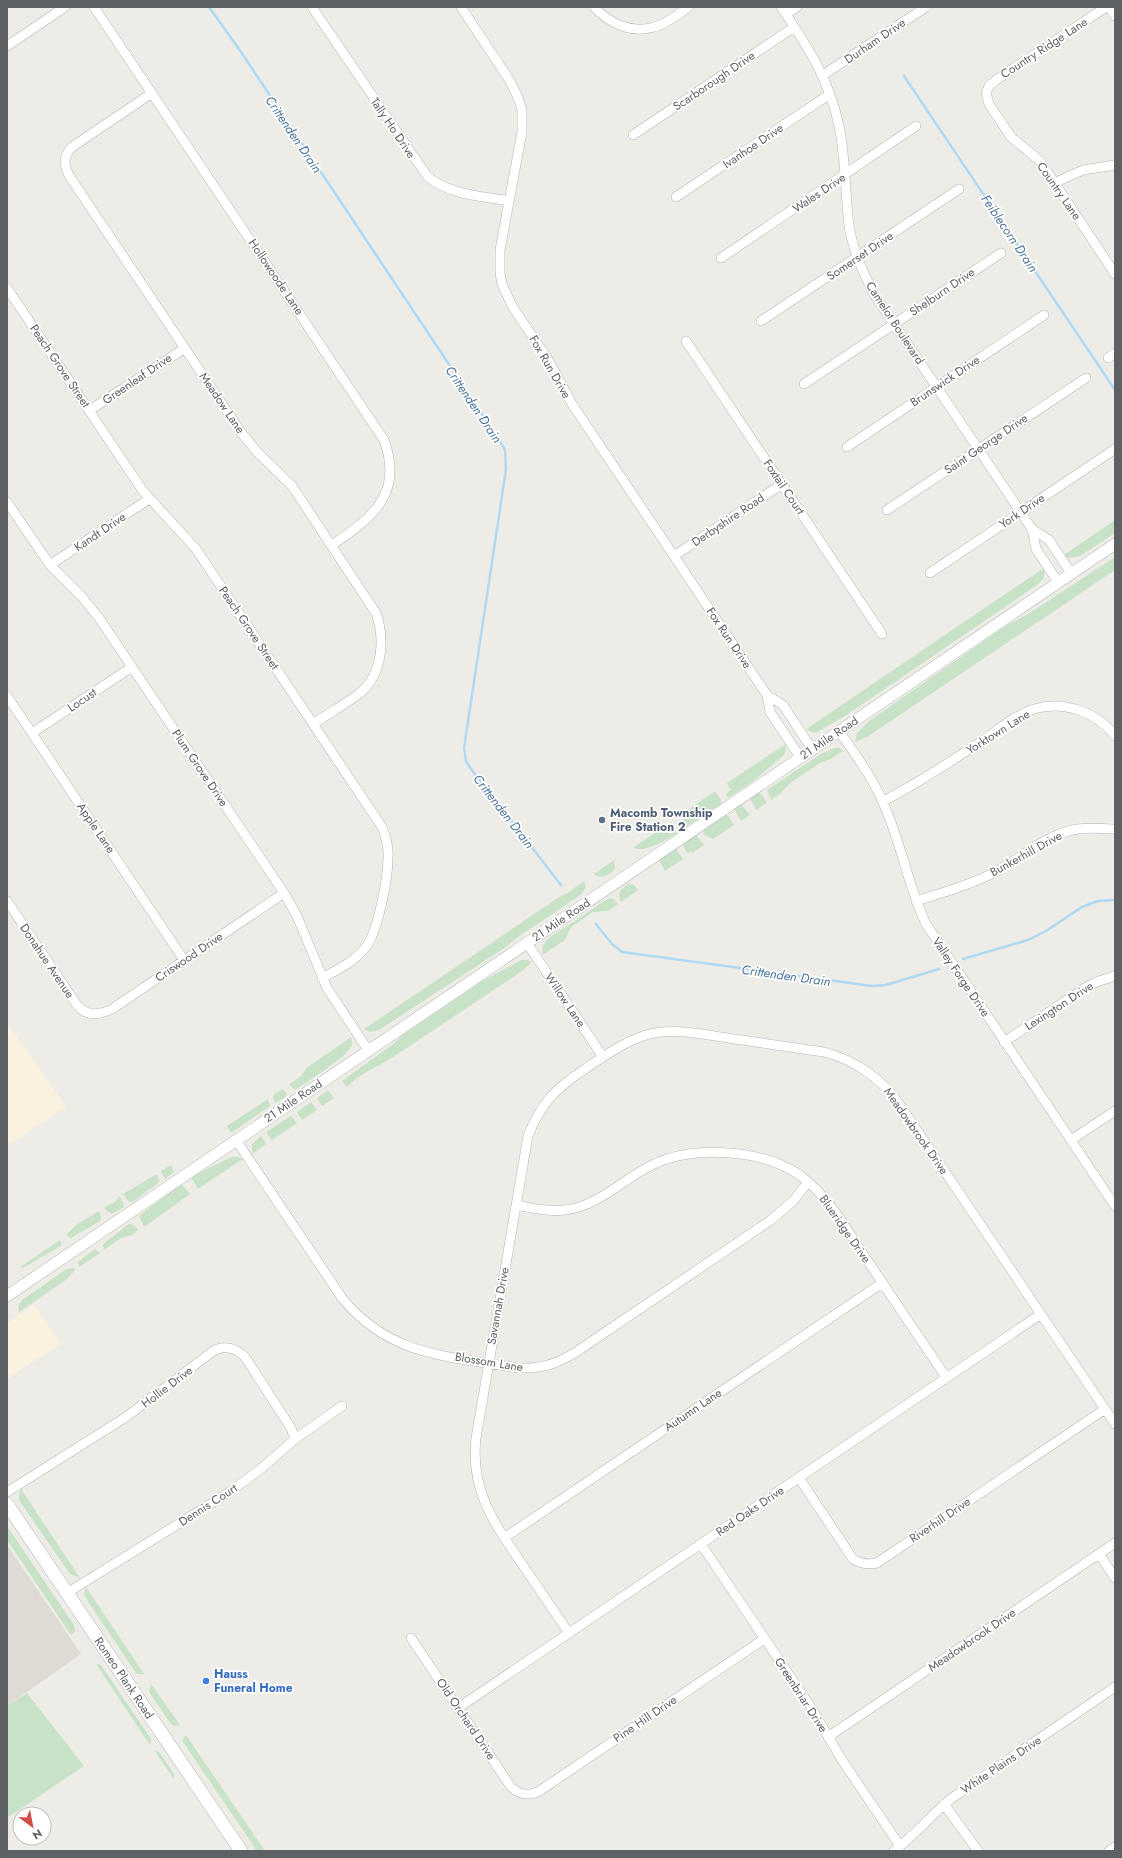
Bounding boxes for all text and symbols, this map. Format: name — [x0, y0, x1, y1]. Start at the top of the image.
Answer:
street label: Country Ridge Lane — [997, 13, 1091, 83]
street label: Durham Drive — [841, 14, 909, 68]
street label: Scarborough Drive — [669, 47, 759, 115]
water label: Crittenden Drain — [261, 92, 327, 177]
street label: Tally Ho Drive — [366, 94, 420, 162]
street label: Ivanhoe Drive — [719, 119, 787, 173]
street label: Country Lane — [1032, 158, 1086, 224]
street label: Wales Drive — [789, 169, 849, 217]
water label: Feiblecorn Drain — [977, 191, 1043, 276]
street label: Somerset Drive — [823, 227, 897, 285]
street label: Hollowoode Lane — [244, 235, 308, 319]
street label: Shelburn Drive — [906, 263, 978, 321]
street label: Camelot Boulevard — [861, 278, 929, 368]
street label: Peach Grove Street — [25, 321, 95, 411]
street label: Fox Run Drive — [525, 332, 575, 402]
street label: Greenleaf Drive — [99, 349, 175, 409]
street label: Brunswick Drive — [906, 351, 984, 411]
water label: Crittenden Drain — [441, 362, 507, 447]
street label: Meadow Lane — [195, 369, 249, 437]
street label: Saint George Drive — [941, 409, 1031, 479]
street label: Foxtail Court — [759, 456, 809, 518]
street label: Derbyshire Road — [688, 489, 768, 551]
street label: York Drive — [996, 489, 1048, 533]
street label: Kandt Drive — [71, 508, 129, 556]
street label: Peach Grove Street — [214, 583, 284, 673]
street label: Fox Run Drive — [702, 604, 756, 672]
street label: Locust — [64, 684, 100, 716]
street label: Yorktown Lane — [963, 705, 1033, 759]
street label: 21 Mile Road — [796, 712, 862, 764]
street label: Plum Grove Drive — [167, 726, 233, 810]
water label: Crittenden Drain — [469, 770, 539, 853]
street label: Apple Lane — [72, 799, 120, 857]
place label: Macomb Township Fire Station 2 — [610, 804, 713, 836]
marker: Macomb Township Fire Station 2 — [597, 815, 607, 825]
street label: Bunkerhill Drive — [987, 827, 1065, 881]
street label: 21 Mile Road — [528, 894, 594, 946]
street label: Donahue Avenue — [15, 920, 79, 1002]
street label: Criswood Drive — [151, 928, 227, 986]
street label: Valley Forge Drive — [928, 934, 994, 1020]
water label: Crittenden Drain — [740, 960, 832, 991]
street label: Willow Lane — [540, 969, 590, 1031]
street label: Lexington Drive — [1021, 977, 1097, 1035]
street label: 21 Mile Road — [260, 1075, 326, 1127]
street label: Meadowbrook Drive — [879, 1084, 953, 1178]
street label: Blueridge Drive — [815, 1191, 875, 1267]
street label: Savannah Drive — [482, 1266, 514, 1346]
street label: Blossom Lane — [454, 1348, 524, 1376]
street label: Hollie Drive — [138, 1362, 196, 1412]
street label: Autumn Lane — [661, 1384, 725, 1436]
street label: Dennis Court — [175, 1479, 241, 1531]
street label: Red Oaks Drive — [712, 1481, 788, 1541]
street label: Riverhill Drive — [906, 1493, 974, 1547]
street label: Meadowbrook Drive — [924, 1604, 1020, 1676]
street label: Romeo Plank Road — [90, 1634, 158, 1722]
street label: Greenbriar Drive — [770, 1654, 832, 1736]
place label: Hauss Funeral Home — [214, 1665, 293, 1697]
street label: Old Orchard Drive — [432, 1675, 500, 1763]
marker: Hauss Funeral Home — [201, 1676, 211, 1686]
street label: Pine Hill Drive — [610, 1691, 680, 1747]
street label: White Plains Drive — [957, 1731, 1045, 1799]
north arrow — [12, 1806, 52, 1846]
text: N — [29, 1825, 45, 1844]

